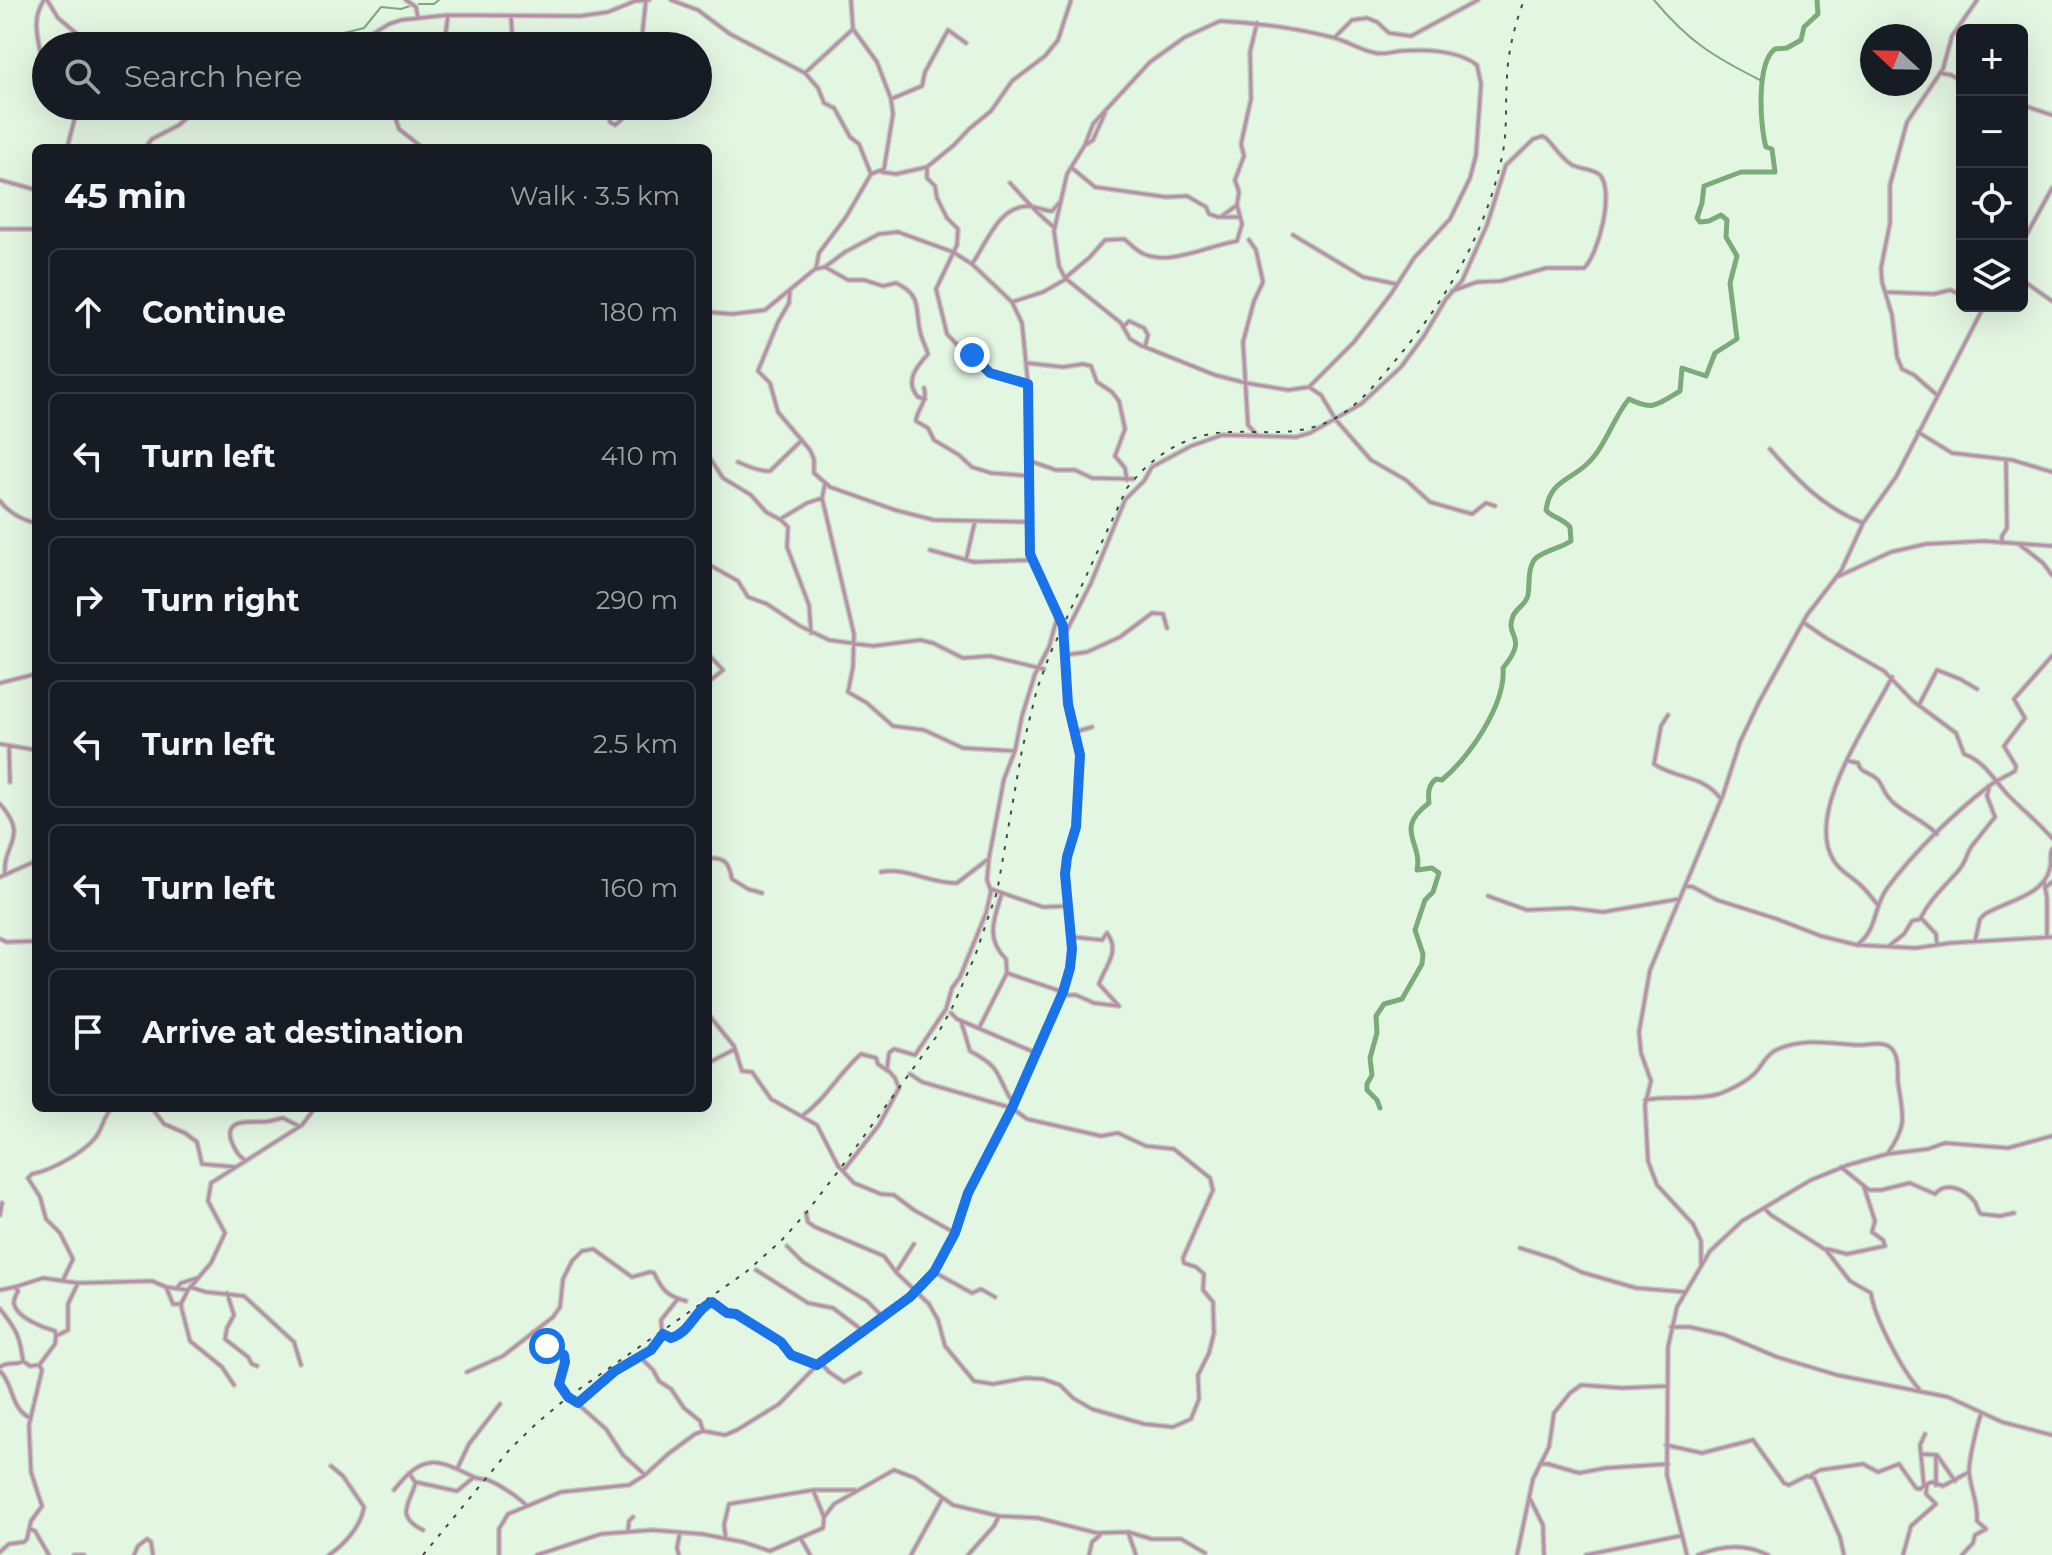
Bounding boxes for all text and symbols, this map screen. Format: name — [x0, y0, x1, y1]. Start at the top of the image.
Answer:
north arrow — [1860, 24, 1932, 96]
map controls — [1956, 24, 2028, 312]
button: + — [1956, 24, 2028, 96]
search box — [32, 32, 712, 120]
icon: search — [60, 54, 104, 98]
text: Search here — [124, 58, 302, 95]
button: − — [1956, 96, 2028, 168]
button: locate — [1956, 168, 2028, 240]
text: 45 min — [64, 175, 187, 217]
text: Walk · 3.5 km — [510, 180, 680, 212]
button: layers — [1956, 240, 2028, 312]
icon: ahead — [66, 290, 110, 334]
text: Continue — [142, 294, 286, 331]
text: 180 m — [600, 296, 678, 328]
route end — [954, 337, 990, 373]
icon: left — [66, 434, 110, 478]
text: Turn left — [142, 438, 275, 475]
text: 410 m — [600, 440, 678, 472]
icon: right — [66, 578, 110, 622]
text: Turn right — [142, 582, 299, 619]
text: 290 m — [596, 584, 678, 616]
icon: left — [66, 722, 110, 766]
text: Turn left — [142, 726, 275, 763]
text: 2.5 km — [593, 728, 678, 760]
icon: left — [66, 866, 110, 910]
text: Turn left — [142, 870, 275, 907]
text: 160 m — [601, 872, 678, 904]
icon: arrive — [66, 1010, 110, 1054]
text: Arrive at destination — [142, 1014, 464, 1051]
route start — [529, 1328, 565, 1364]

